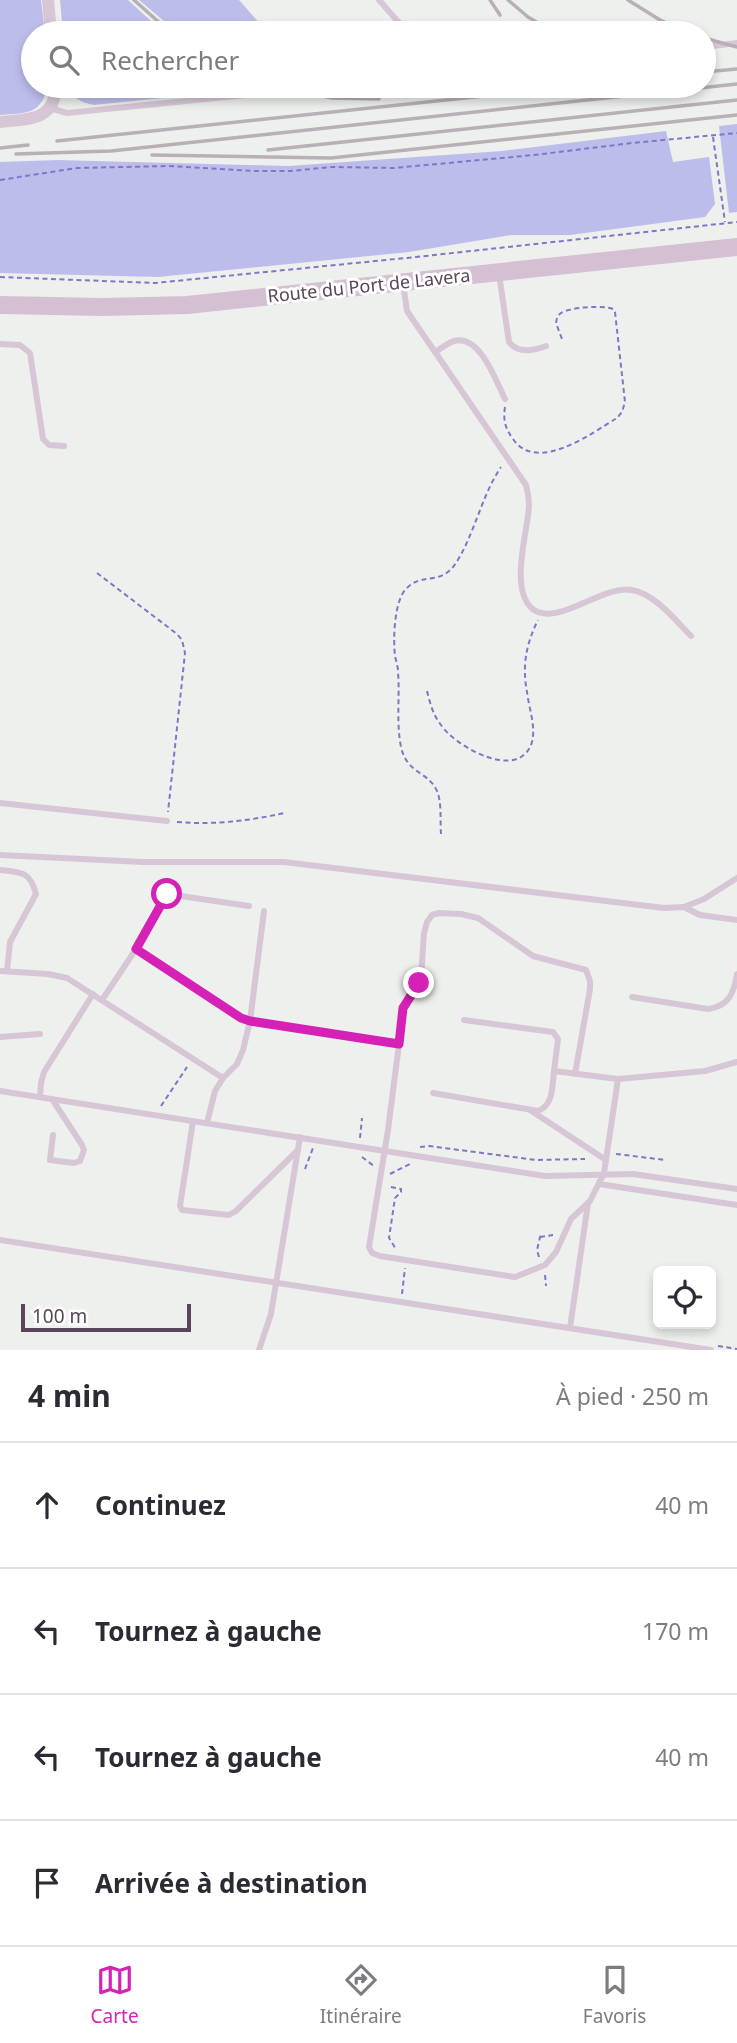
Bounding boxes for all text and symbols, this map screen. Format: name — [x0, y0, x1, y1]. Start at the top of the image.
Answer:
search box — [21, 21, 716, 98]
icon: search — [45, 41, 83, 79]
text: Rechercher — [101, 42, 239, 78]
street label: Route du Port de Lavera — [266, 262, 471, 308]
route start — [151, 878, 182, 909]
route end — [403, 967, 434, 998]
map controls — [653, 1266, 716, 1329]
button: locate — [653, 1266, 716, 1329]
scale bar — [21, 1301, 191, 1333]
text: 100 m — [32, 1303, 87, 1329]
text: 4 min — [28, 1375, 111, 1416]
text: À pied · 250 m — [556, 1380, 709, 1412]
icon: ahead — [28, 1486, 66, 1524]
text: Continuez — [95, 1487, 226, 1523]
text: 40 m — [655, 1489, 709, 1521]
icon: left — [28, 1612, 66, 1650]
text: Tournez à gauche — [95, 1613, 322, 1649]
text: 170 m — [642, 1615, 709, 1647]
icon: left — [28, 1738, 66, 1776]
text: Tournez à gauche — [95, 1739, 322, 1775]
text: 40 m — [655, 1741, 709, 1773]
icon: arrive — [28, 1864, 66, 1902]
text: Arrivée à destination — [95, 1865, 368, 1901]
tab: Carte — [91, 1961, 139, 2029]
tab: Itinéraire — [320, 1961, 402, 2029]
tab: Favoris — [583, 1961, 646, 2029]

